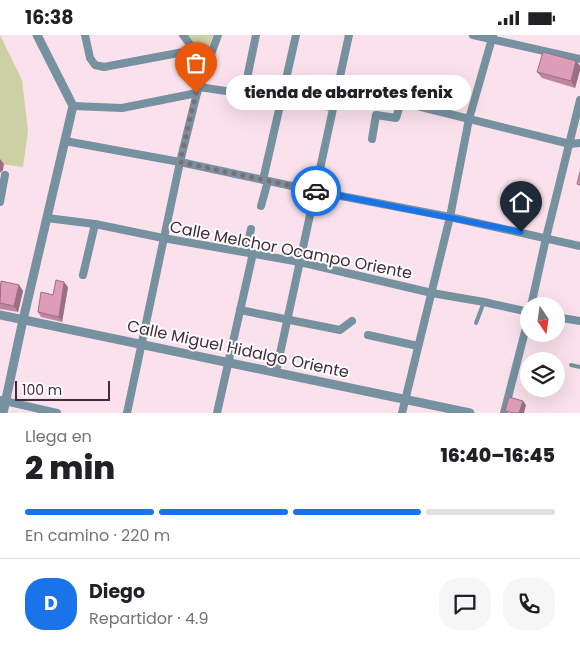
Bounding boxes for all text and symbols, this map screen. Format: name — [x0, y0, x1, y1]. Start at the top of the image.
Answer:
text: 16:38 — [25, 4, 73, 31]
pin — [175, 42, 217, 93]
icon: bag — [182, 49, 210, 77]
callout: tienda de abarrotes fenix — [226, 75, 471, 111]
text: tienda de abarrotes fenix — [244, 81, 453, 104]
courier — [291, 166, 341, 216]
icon: car — [302, 177, 330, 205]
pin — [500, 181, 542, 232]
icon: home — [507, 188, 535, 216]
street label: Calle Melchor Ocampo Oriente — [168, 215, 414, 285]
north arrow — [520, 297, 565, 343]
map controls — [520, 297, 565, 397]
street label: Calle Miguel Hidalgo Oriente — [125, 314, 351, 384]
button: layers — [520, 352, 565, 397]
scale bar — [15, 378, 110, 401]
text: 100 m — [22, 380, 62, 400]
text: Llega en — [25, 425, 92, 448]
text: 16:40–16:45 — [440, 442, 555, 469]
text: 2 min — [25, 445, 115, 490]
text: En camino · 220 m — [25, 524, 170, 547]
text: Diego — [89, 578, 145, 605]
button: chat — [439, 578, 491, 630]
button: phone — [503, 578, 555, 630]
text: D — [44, 590, 58, 617]
text: Repartidor · 4.9 — [89, 607, 208, 630]

